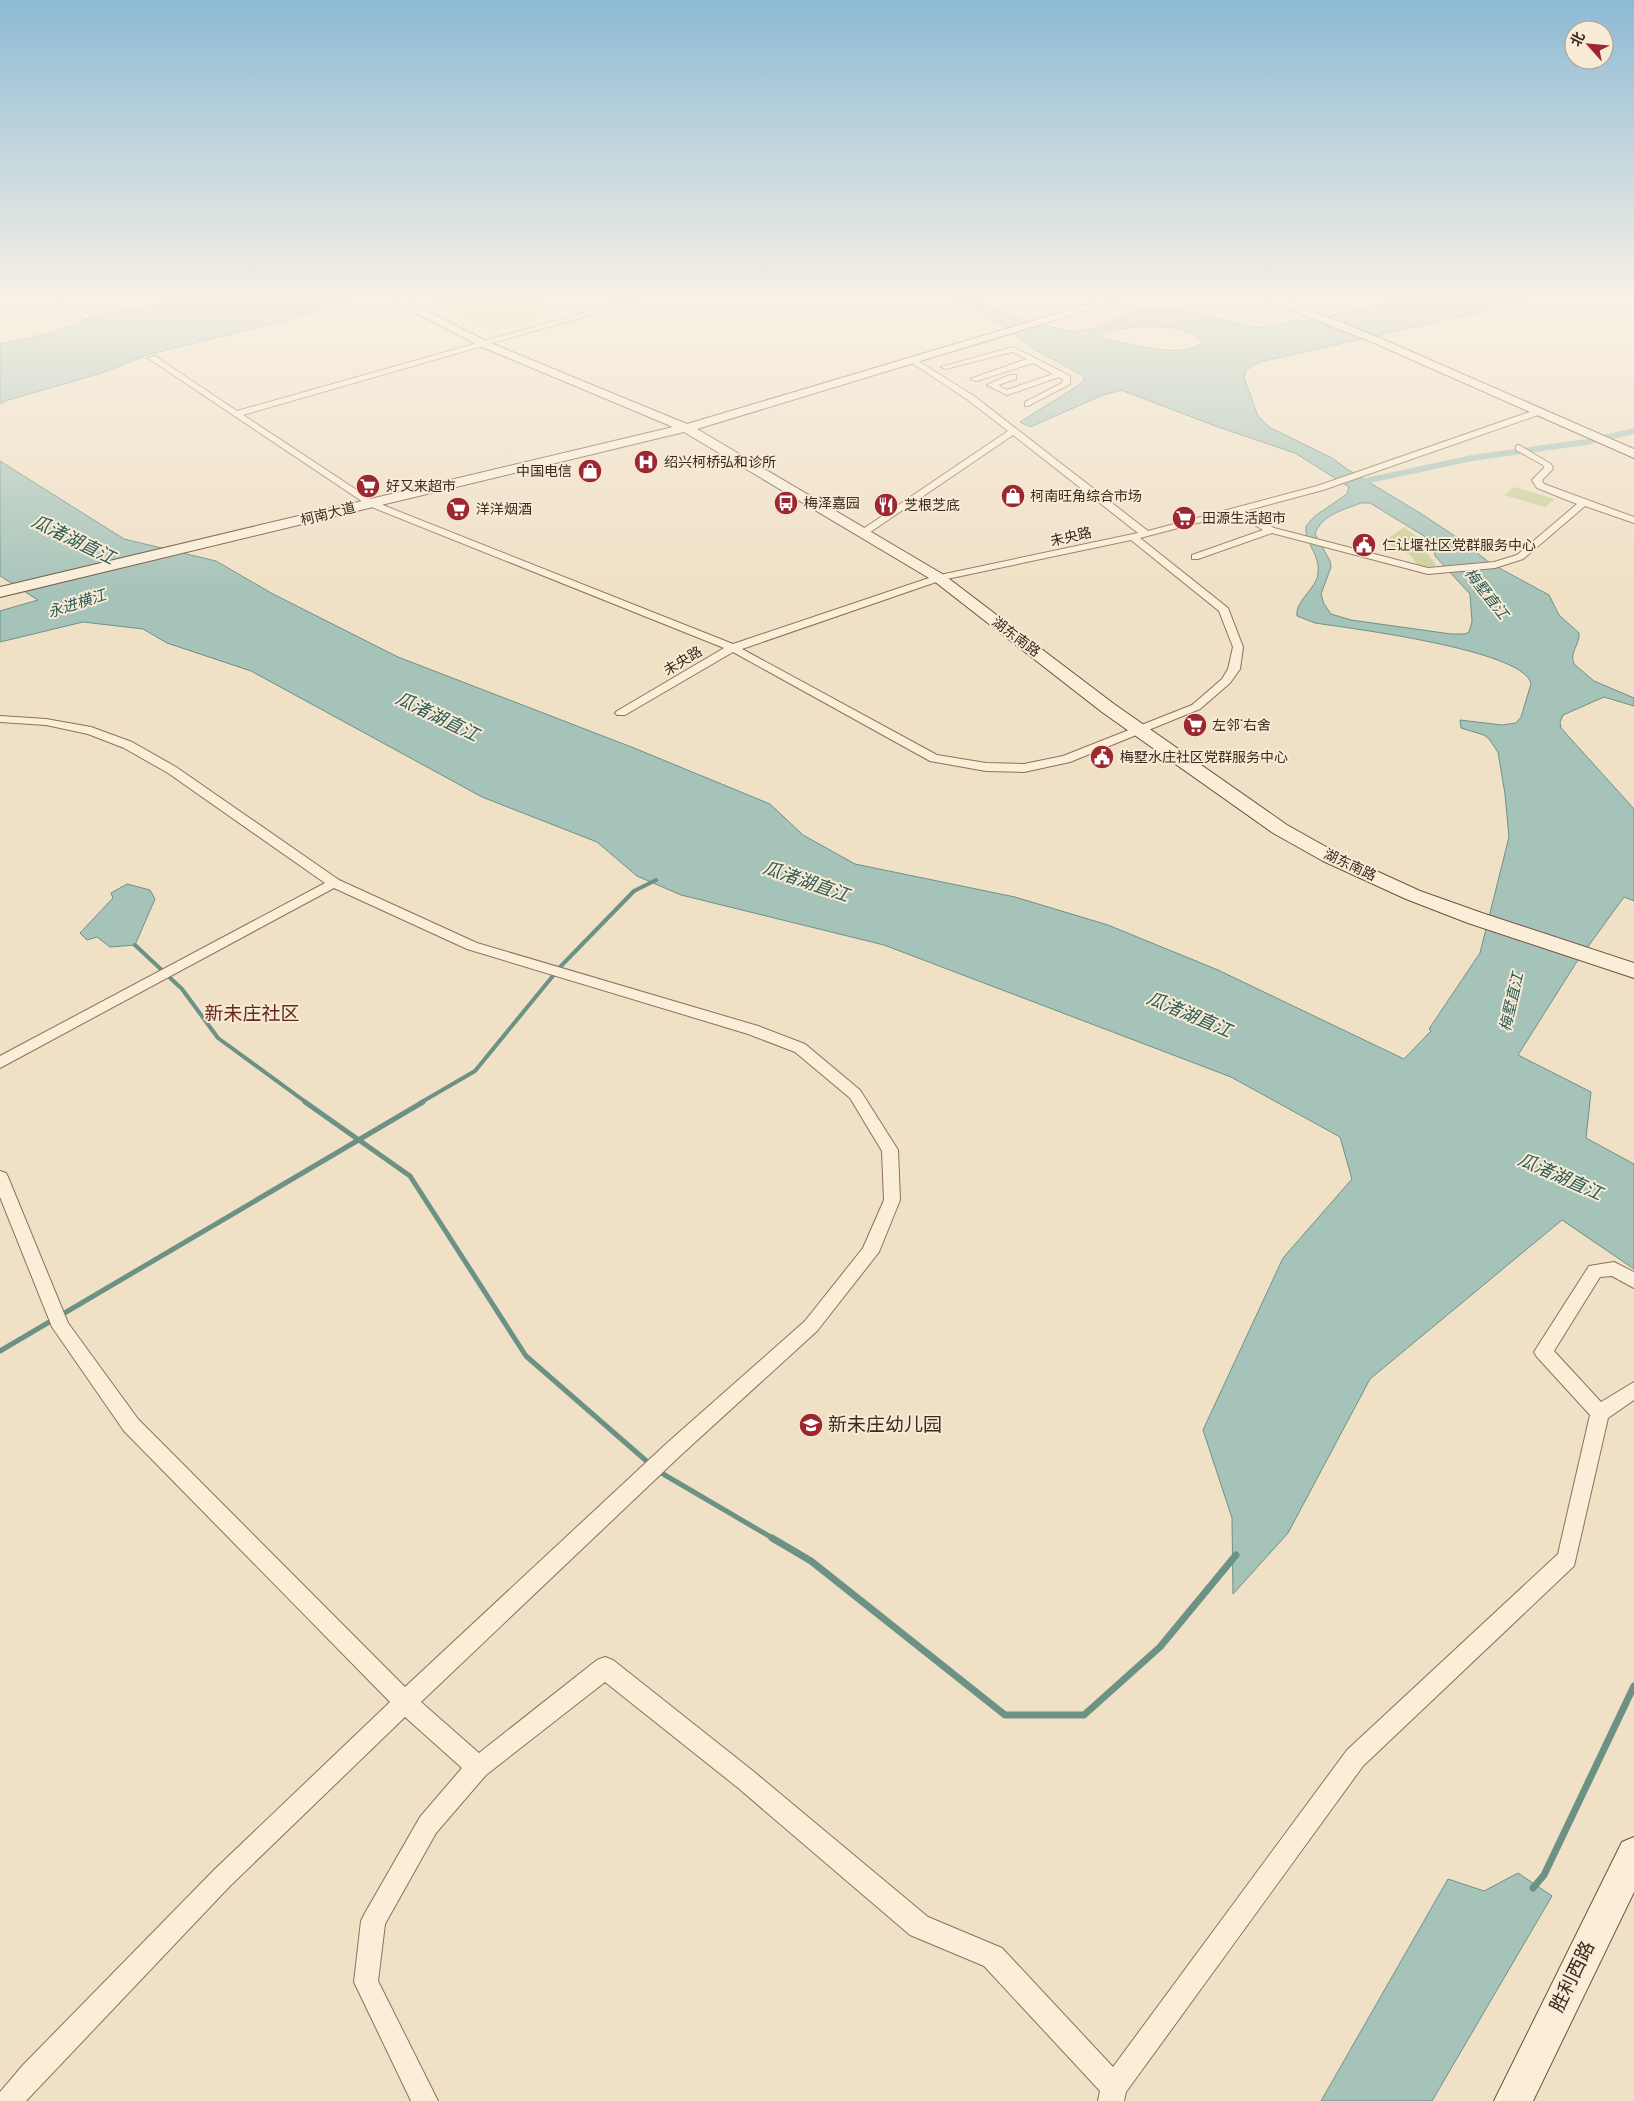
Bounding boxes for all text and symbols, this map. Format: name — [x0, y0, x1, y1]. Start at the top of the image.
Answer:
north arrow — [1564, 20, 1614, 70]
text: 北 — [1565, 28, 1590, 50]
hospital icon: 绍兴柯桥弘和诊所 — [633, 449, 659, 475]
place label: 绍兴柯桥弘和诊所 — [664, 452, 776, 473]
shop icon: 中国电信 — [577, 458, 603, 484]
place label: 中国电信 — [516, 461, 572, 482]
supermarket icon: 好又来超市 — [355, 473, 381, 499]
place label: 好又来超市 — [386, 476, 456, 497]
shop icon: 柯南旺角综合市场 — [1000, 483, 1026, 509]
place label: 柯南旺角综合市场 — [1030, 486, 1142, 507]
bus stop icon: 梅泽嘉园 — [773, 490, 799, 516]
restaurant icon: 芝根芝底 — [873, 492, 899, 518]
place label: 梅泽嘉园 — [804, 493, 860, 514]
place label: 芝根芝底 — [904, 495, 960, 516]
supermarket icon: 洋洋烟酒 — [445, 496, 471, 522]
street label: 柯南大道 — [298, 497, 358, 531]
place label: 洋洋烟酒 — [476, 499, 532, 520]
supermarket icon: 田源生活超市 — [1171, 505, 1197, 531]
water label: 瓜渚湖直江 — [27, 508, 121, 573]
place label: 田源生活超市 — [1202, 508, 1286, 529]
street label: 未央路 — [1048, 522, 1094, 552]
public building icon: 仁让堰社区党群服务中心 — [1351, 532, 1377, 558]
place label: 仁让堰社区党群服务中心 — [1382, 535, 1536, 556]
water label: 梅墅直江 — [1458, 563, 1515, 626]
water label: 永进横江 — [45, 583, 111, 624]
street label: 湖东南路 — [987, 612, 1045, 662]
street label: 未央路 — [660, 641, 706, 681]
water label: 瓜渚湖直江 — [391, 685, 485, 750]
supermarket icon: 左邻˙右舍 — [1182, 712, 1208, 738]
place label: 左邻˙右舍 — [1212, 715, 1271, 736]
public building icon: 梅墅水庄社区党群服务中心 — [1089, 744, 1115, 770]
place label: 梅墅水庄社区党群服务中心 — [1120, 747, 1288, 768]
street label: 湖东南路 — [1320, 844, 1380, 886]
water label: 瓜渚湖直江 — [759, 855, 855, 910]
water label: 梅墅直江 — [1494, 968, 1530, 1034]
water label: 瓜渚湖直江 — [1142, 985, 1238, 1046]
district label: 新未庄社区 — [204, 1000, 300, 1029]
water label: 瓜渚湖直江 — [1513, 1146, 1608, 1208]
place label: 新未庄幼儿园 — [828, 1411, 942, 1440]
school or university icon: 新未庄幼儿园 — [798, 1412, 824, 1438]
street label: 胜利西路 — [1543, 1936, 1603, 2018]

